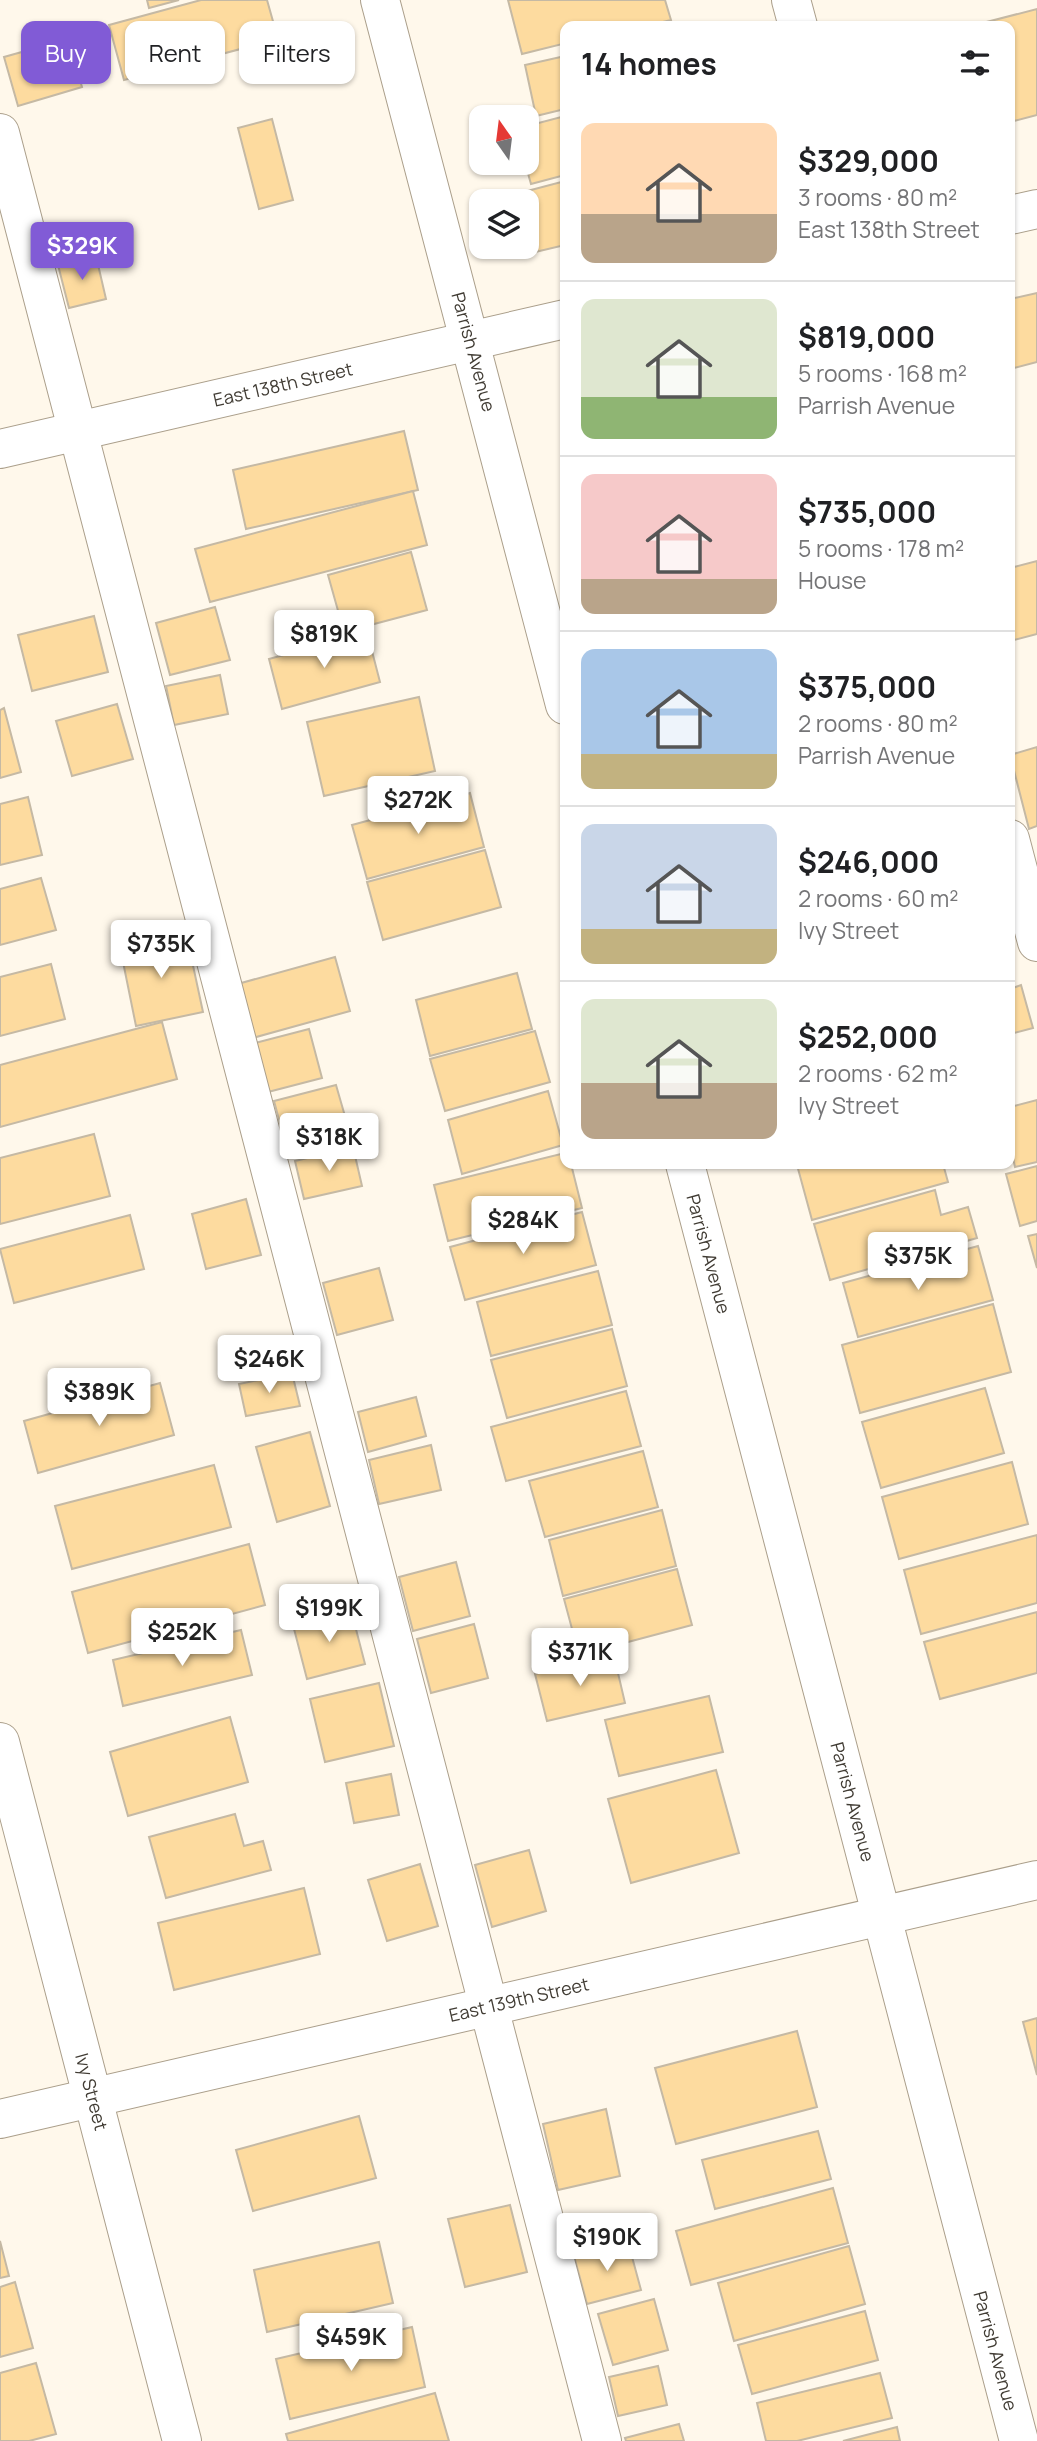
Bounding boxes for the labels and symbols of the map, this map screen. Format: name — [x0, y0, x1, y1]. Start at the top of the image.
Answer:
north arrow — [469, 105, 539, 175]
pin: $329K — [33, 222, 131, 282]
street label: Parrish Avenue — [446, 289, 501, 414]
street label: East 138th Street — [211, 356, 355, 412]
pin: $819K — [275, 610, 373, 670]
pin: $272K — [369, 776, 467, 836]
pin: $735K — [112, 920, 210, 980]
pin: $318K — [280, 1114, 378, 1173]
street label: Parrish Avenue — [681, 1191, 736, 1316]
pin: $284K — [474, 1196, 572, 1256]
pin: $375K — [869, 1232, 967, 1292]
pin: $246K — [220, 1336, 318, 1395]
pin: $389K — [50, 1368, 148, 1428]
pin: $199K — [280, 1584, 378, 1644]
pin: $252K — [133, 1608, 231, 1668]
pin: $371K — [531, 1628, 629, 1688]
street label: Parrish Avenue — [825, 1739, 880, 1864]
street label: East 139th Street — [446, 1971, 591, 2027]
street label: Ivy Street — [70, 2050, 114, 2133]
pin: $190K — [558, 2214, 656, 2273]
street label: Parrish Avenue — [968, 2288, 1023, 2413]
pin: $459K — [302, 2314, 400, 2373]

